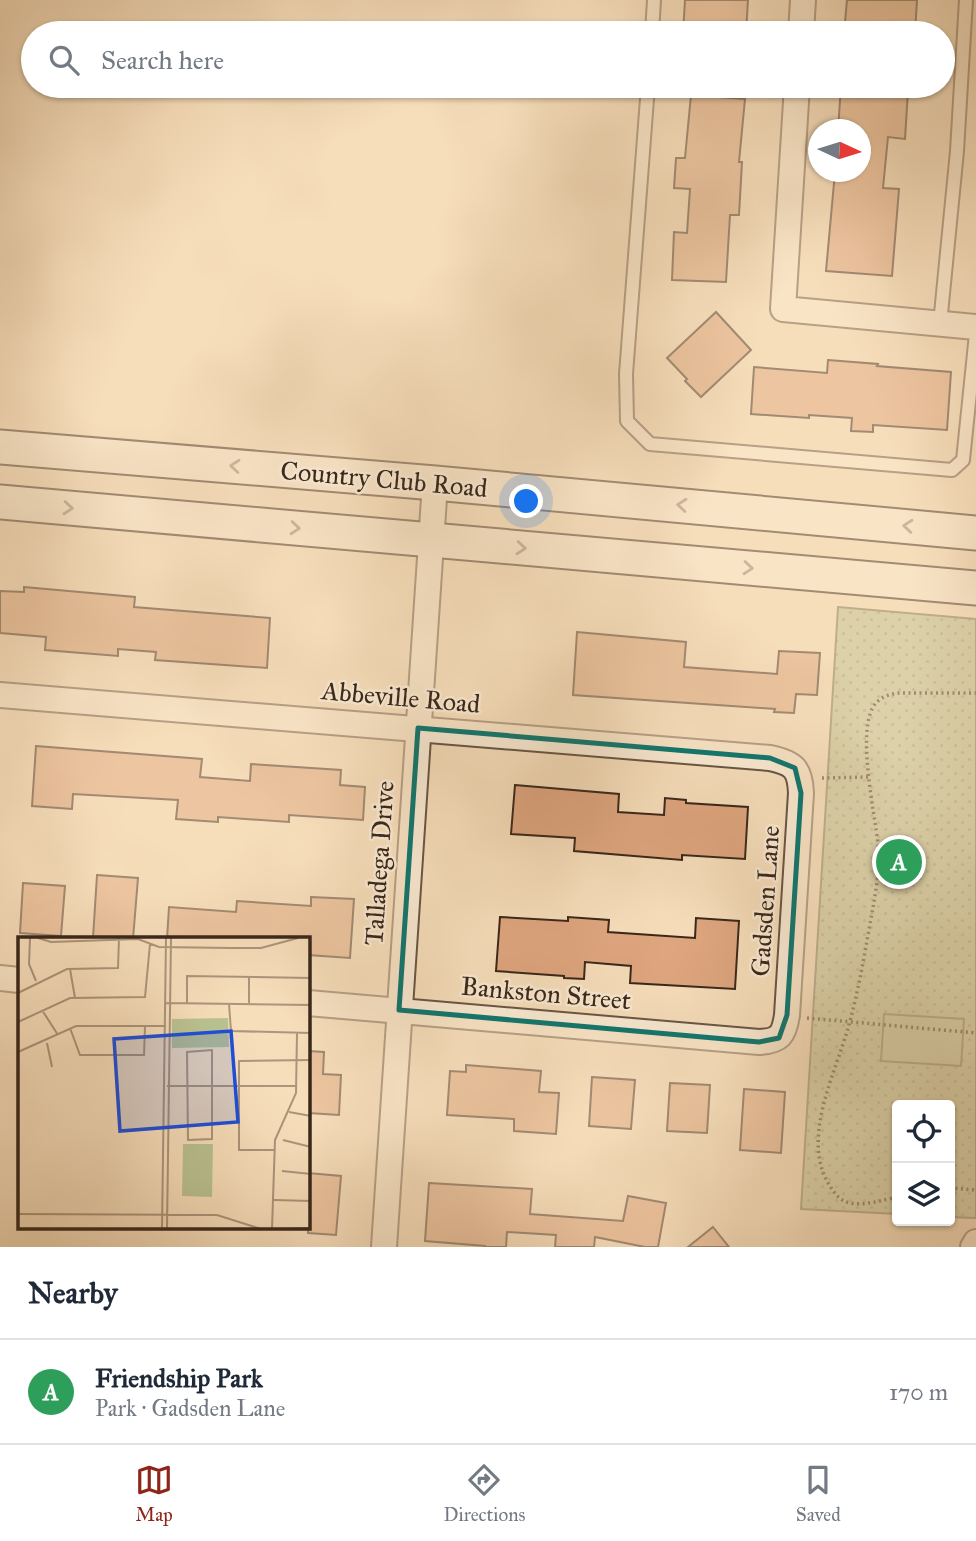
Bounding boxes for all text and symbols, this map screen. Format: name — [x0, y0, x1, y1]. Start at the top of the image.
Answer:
search box — [21, 21, 955, 98]
icon: search — [45, 41, 83, 79]
text: Search here — [101, 44, 224, 76]
north arrow — [808, 119, 871, 182]
street label: Country Club Road — [279, 454, 489, 504]
one-way arrow — [229, 459, 240, 474]
your location — [509, 484, 543, 518]
one-way arrow — [676, 498, 687, 513]
one-way arrow — [63, 500, 74, 515]
one-way arrow — [902, 519, 914, 534]
one-way arrow — [289, 520, 300, 535]
one-way arrow — [516, 540, 527, 555]
one-way arrow — [743, 560, 754, 575]
street label: Abbeville Road — [319, 674, 482, 720]
street label: Talladega Drive — [357, 779, 401, 946]
street label: Gadsden Lane — [744, 824, 786, 978]
pin: A — [876, 836, 922, 888]
inset map — [18, 937, 310, 1230]
street label: Bankston Street — [460, 970, 632, 1016]
map controls — [892, 1100, 955, 1226]
button: locate — [892, 1100, 955, 1163]
button: layers — [892, 1163, 955, 1226]
text: Nearby — [28, 1275, 118, 1311]
text: Friendship Park — [95, 1362, 263, 1394]
text: A — [43, 1378, 59, 1406]
text: 170 m — [889, 1378, 948, 1406]
text: Park · Gadsden Lane — [95, 1394, 285, 1422]
tab: Map — [135, 1461, 173, 1526]
tab: Directions — [443, 1461, 525, 1526]
tab: Saved — [796, 1461, 841, 1526]

